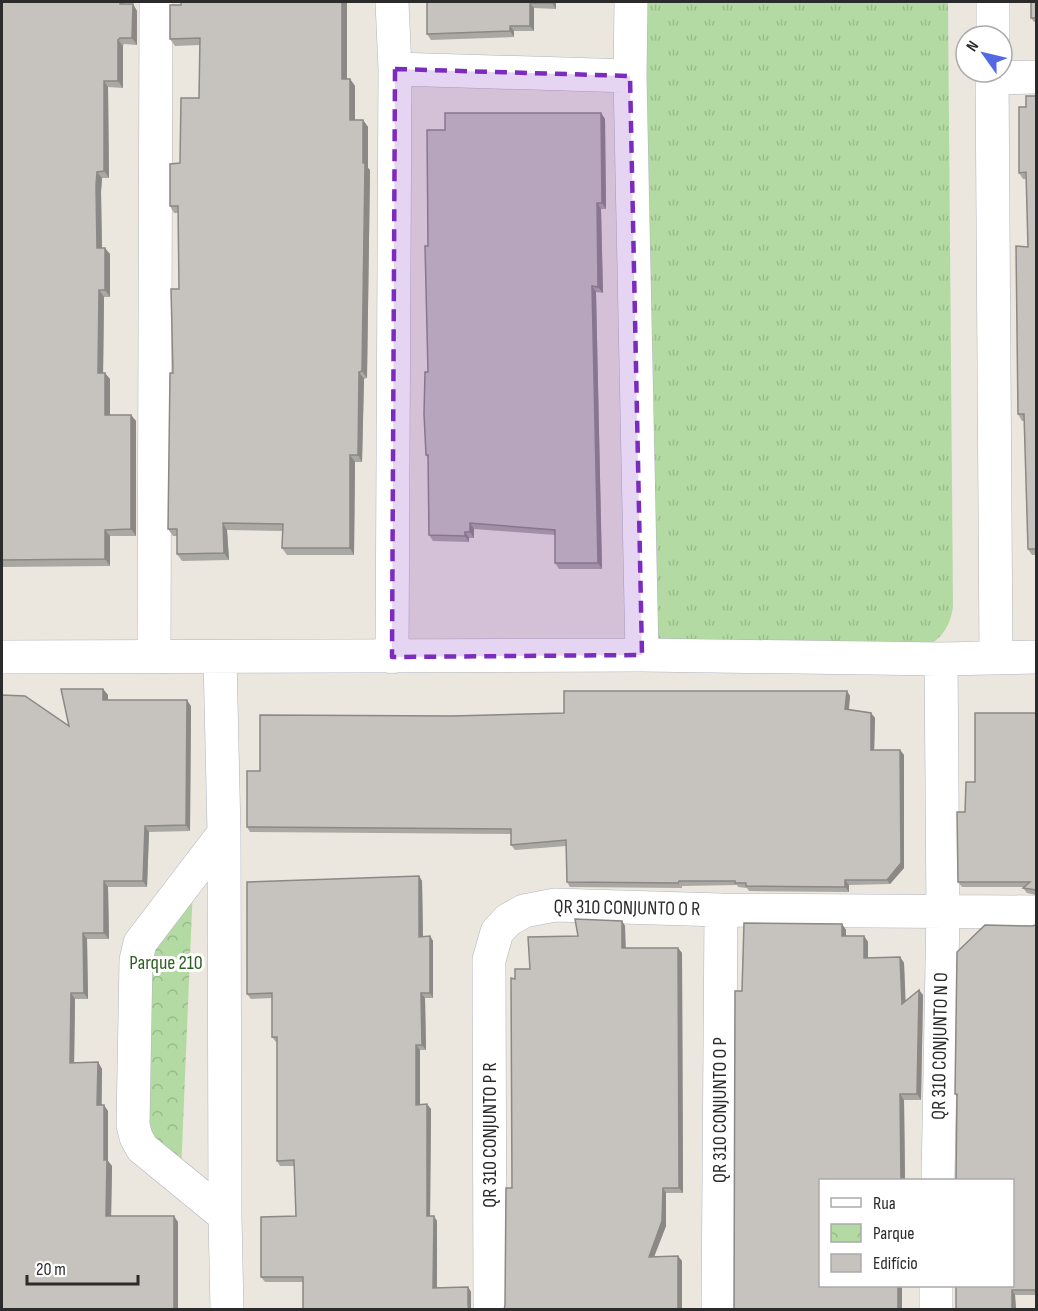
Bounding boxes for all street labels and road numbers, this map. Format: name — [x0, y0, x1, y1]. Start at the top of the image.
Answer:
street label: QR 310 CONJUNTO O R — [553, 895, 701, 921]
street label: QR 310 CONJUNTO N O — [927, 972, 953, 1120]
street label: QR 310 CONJUNTO O P — [708, 1037, 732, 1183]
street label: QR 310 CONJUNTO P R — [478, 1062, 502, 1208]

